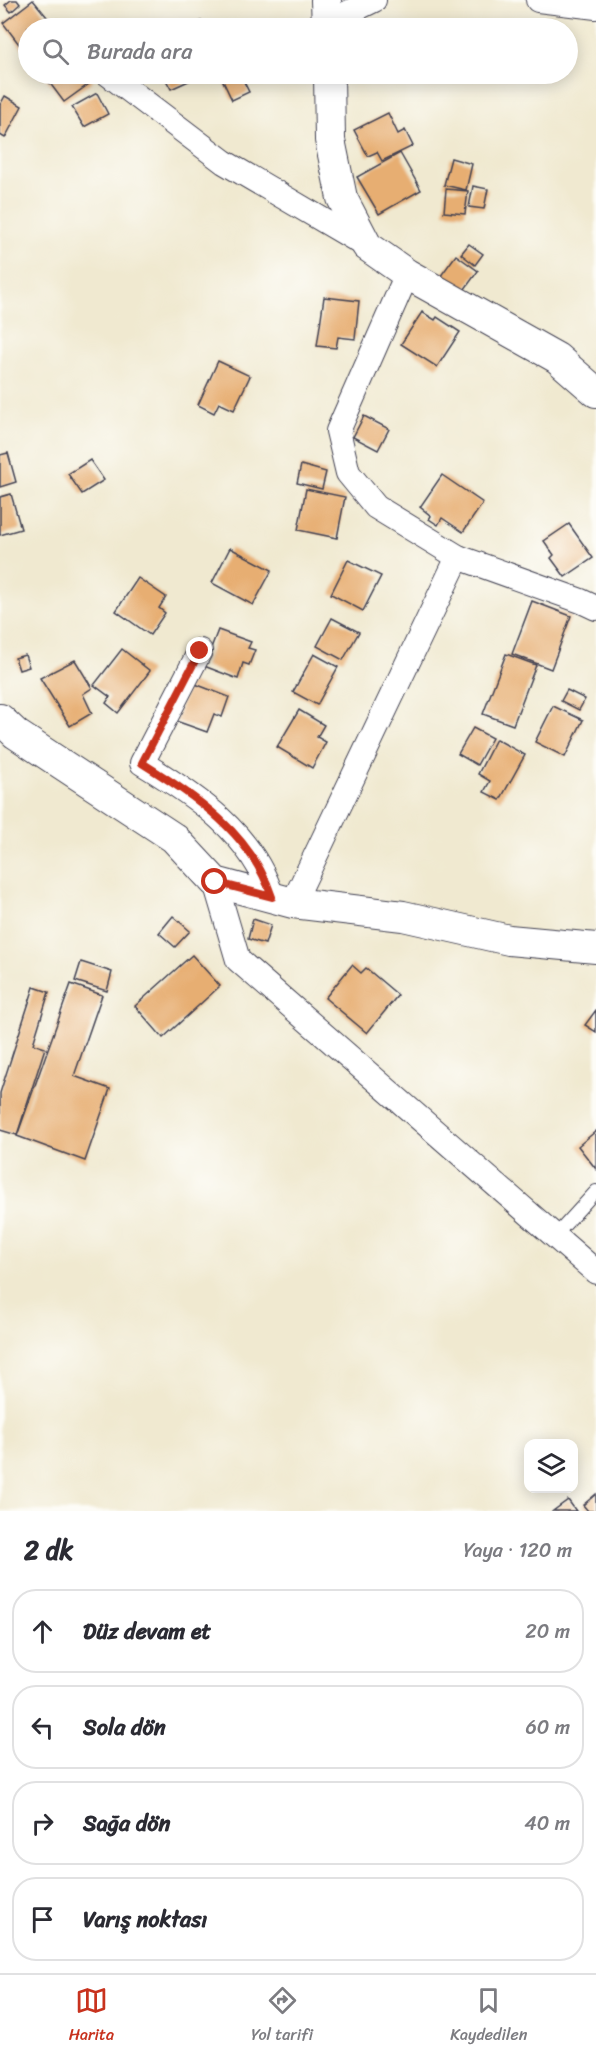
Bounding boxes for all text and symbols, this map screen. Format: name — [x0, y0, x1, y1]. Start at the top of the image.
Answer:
search box — [18, 18, 578, 84]
text: Burada ara — [87, 32, 192, 71]
icon: search — [39, 35, 72, 68]
route end — [186, 637, 212, 663]
route start — [201, 868, 227, 894]
map controls — [524, 1439, 578, 1493]
button: layers — [524, 1439, 578, 1493]
text: 2 dk — [24, 1527, 73, 1573]
text: Yaya · 120 m — [464, 1533, 572, 1568]
text: Düz devam et — [83, 1612, 211, 1651]
text: 20 m — [525, 1614, 570, 1649]
icon: ahead — [26, 1615, 59, 1648]
text: Sola dön — [83, 1708, 166, 1747]
text: 60 m — [525, 1710, 570, 1745]
icon: left — [26, 1711, 59, 1744]
text: Sağa dön — [83, 1804, 170, 1843]
text: 40 m — [524, 1806, 570, 1841]
icon: right — [26, 1807, 59, 1840]
text: Varış noktası — [83, 1900, 207, 1939]
icon: arrive — [26, 1903, 59, 1936]
tab: Harita — [69, 1984, 114, 2049]
tab: Yol tarifi — [251, 1984, 313, 2049]
tab: Kaydedilen — [450, 1984, 527, 2049]

